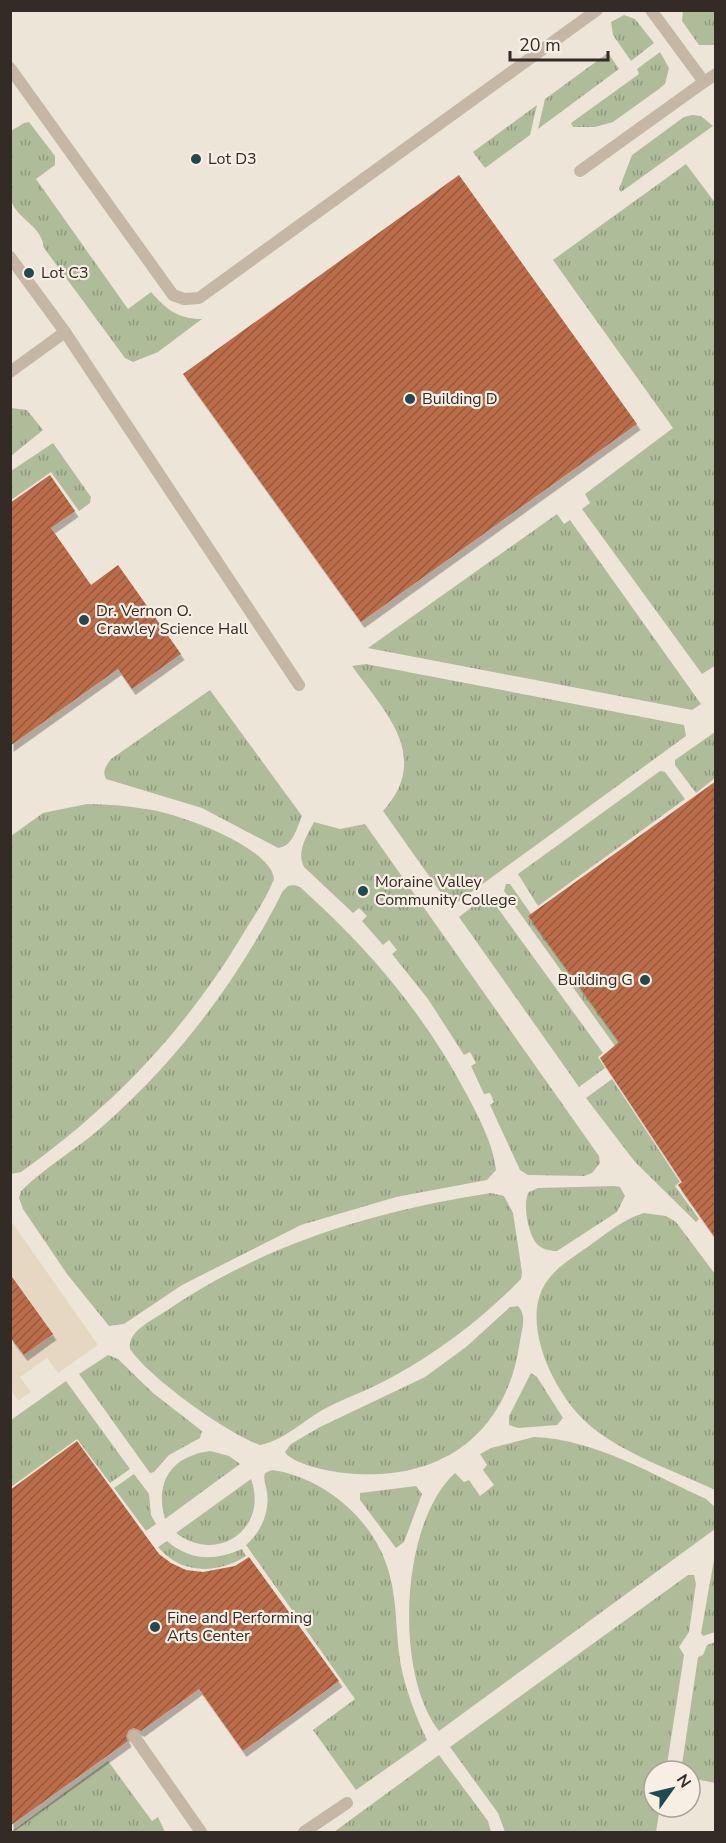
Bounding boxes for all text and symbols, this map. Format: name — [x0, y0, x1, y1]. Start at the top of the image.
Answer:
scale bar — [510, 24, 608, 62]
text: 20 m — [519, 33, 561, 57]
place label: Lot D3 — [208, 148, 257, 170]
marker: Lot D3 — [189, 152, 203, 166]
place label: Lot C3 — [41, 262, 89, 284]
marker: Lot C3 — [22, 266, 36, 280]
place label: Building D — [422, 388, 498, 410]
marker: Building D — [403, 392, 417, 406]
place label: Dr. Vernon O. Crawley Science Hall — [96, 600, 248, 640]
marker: Dr. Vernon O. Crawley Science Hall — [77, 613, 91, 627]
place label: Moraine Valley Community College — [375, 871, 516, 911]
marker: Moraine Valley Community College — [356, 884, 370, 898]
place label: Building G — [558, 969, 633, 991]
marker: Building G — [638, 973, 652, 987]
place label: Fine and Performing Arts Center — [167, 1607, 312, 1647]
marker: Fine and Performing Arts Center — [148, 1620, 162, 1634]
north arrow — [642, 1759, 702, 1819]
text: N — [671, 1770, 696, 1792]

